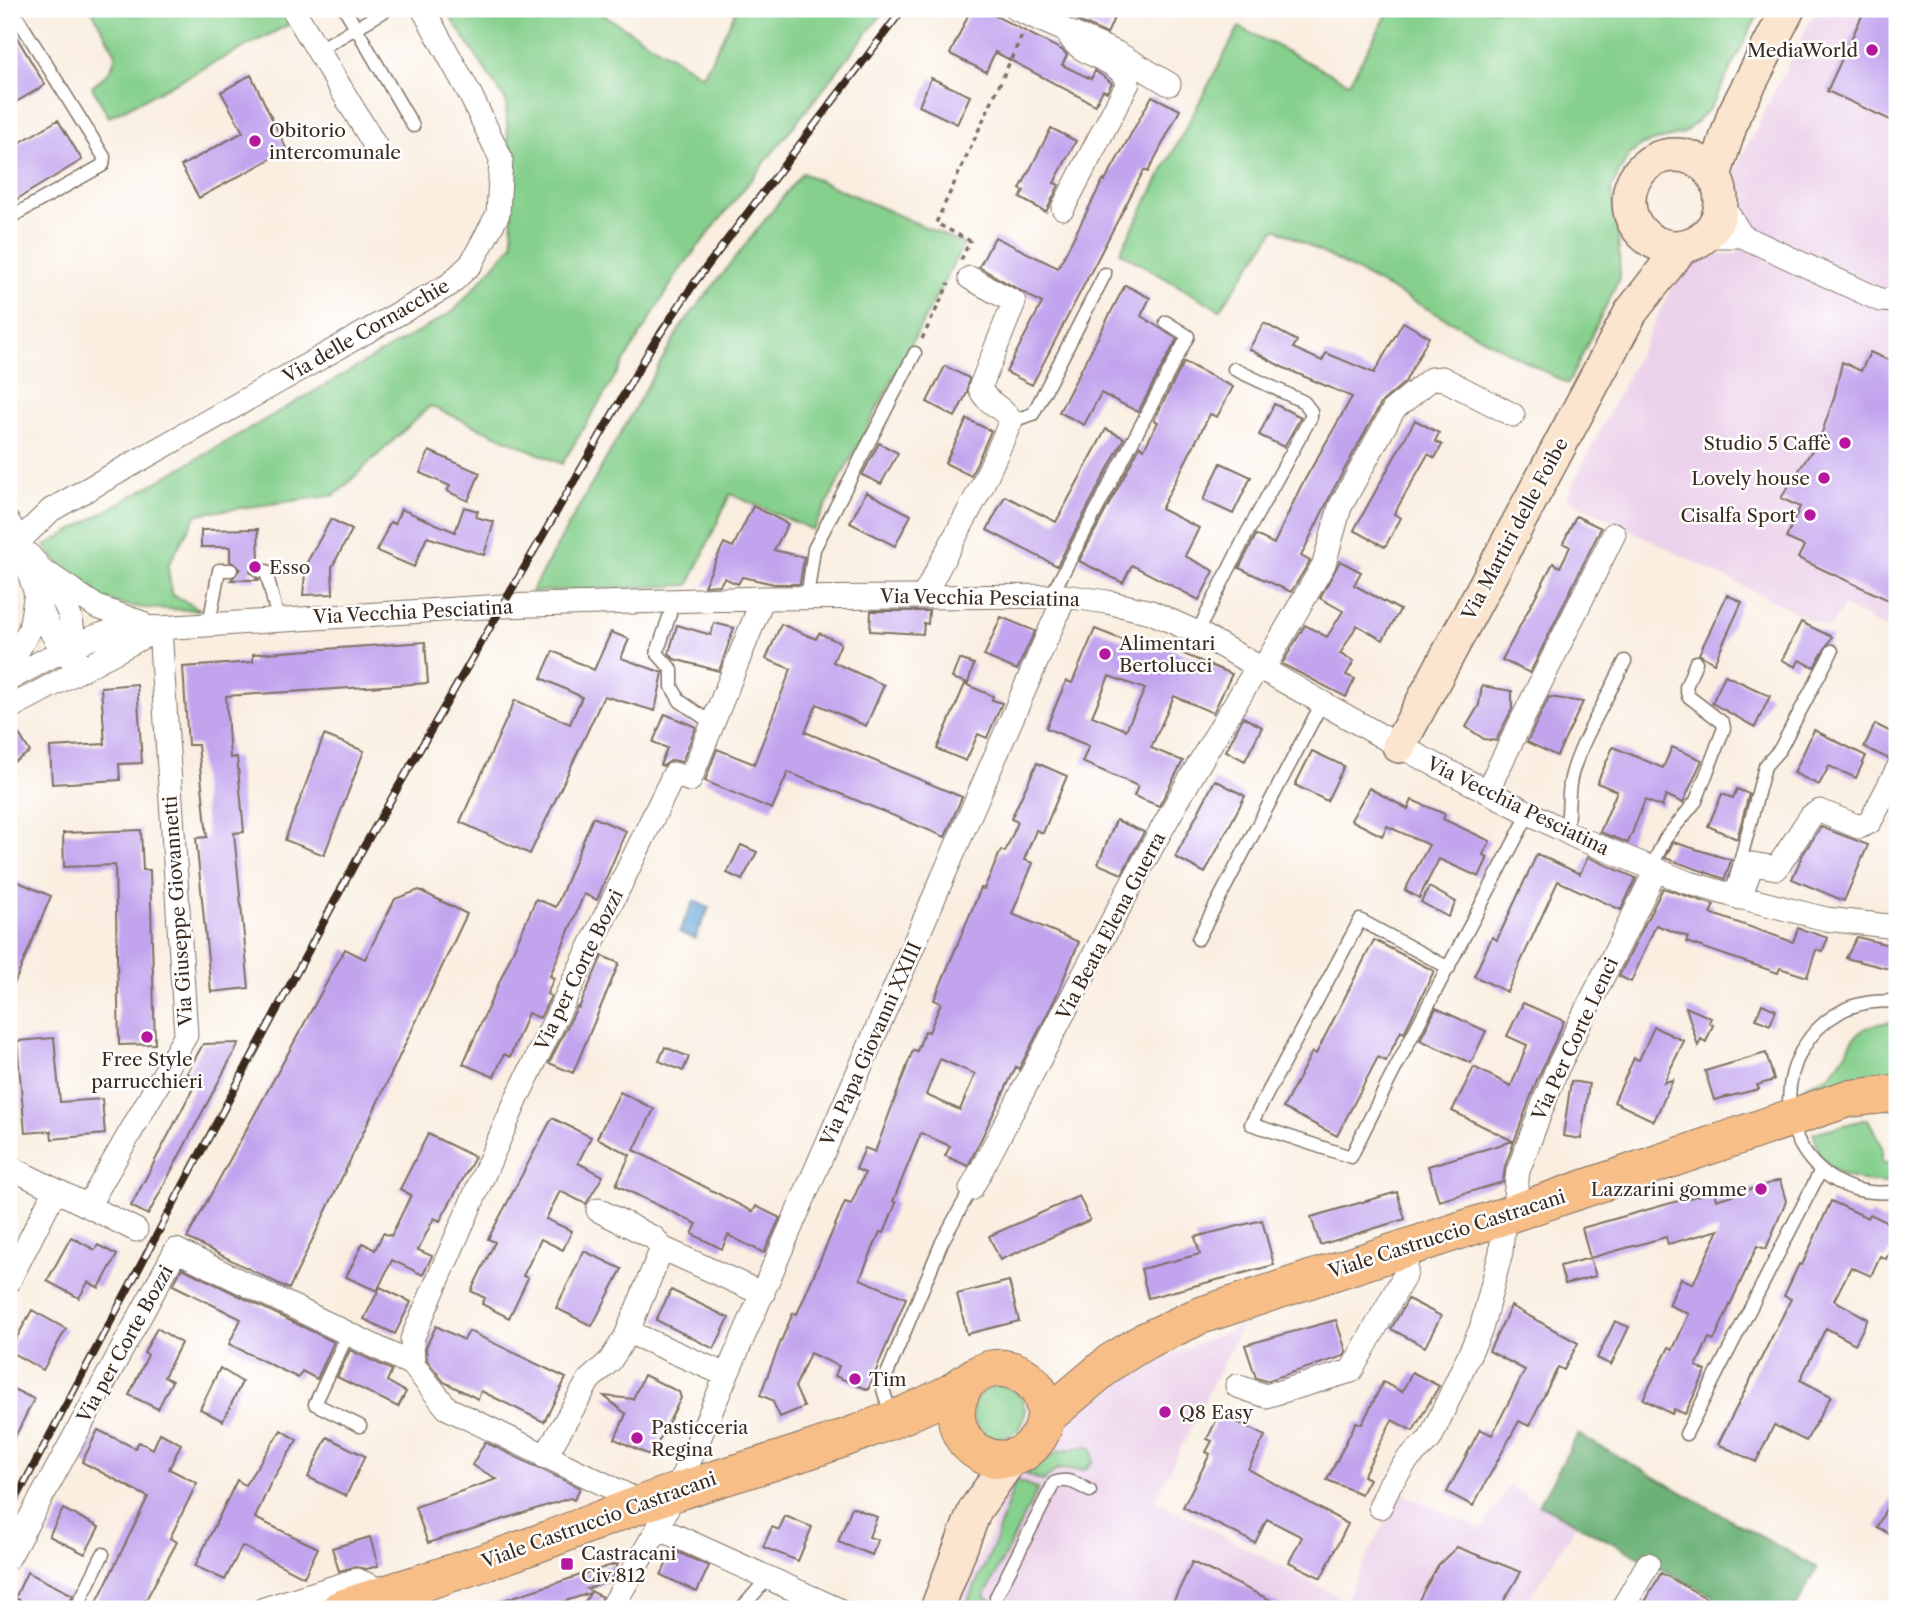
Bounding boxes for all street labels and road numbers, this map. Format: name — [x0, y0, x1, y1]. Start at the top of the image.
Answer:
street label: Via delle Cornacchie — [278, 274, 453, 388]
street label: Via Martiri delle Foibe — [1457, 434, 1573, 625]
street label: Via Vecchia Pesciatina — [879, 585, 1080, 611]
street label: Via Vecchia Pesciatina — [312, 595, 513, 629]
street label: Via Vecchia Pesciatina — [1422, 751, 1613, 860]
street label: Via Giuseppe Giovannetti — [158, 795, 198, 1028]
street label: Via Beata Elena Guerra — [1051, 828, 1170, 1025]
street label: Via per Corte Bozzi — [530, 885, 628, 1055]
street label: Via Papa Giovanni XXIII — [815, 938, 926, 1150]
street label: Via Per Corte Lenci — [1527, 954, 1623, 1125]
street label: Viale Castruccio Castracani — [1325, 1185, 1569, 1284]
street label: Via per Corte Bozzi — [72, 1261, 178, 1428]
street label: Viale Castruccio Castracani — [478, 1467, 720, 1574]

